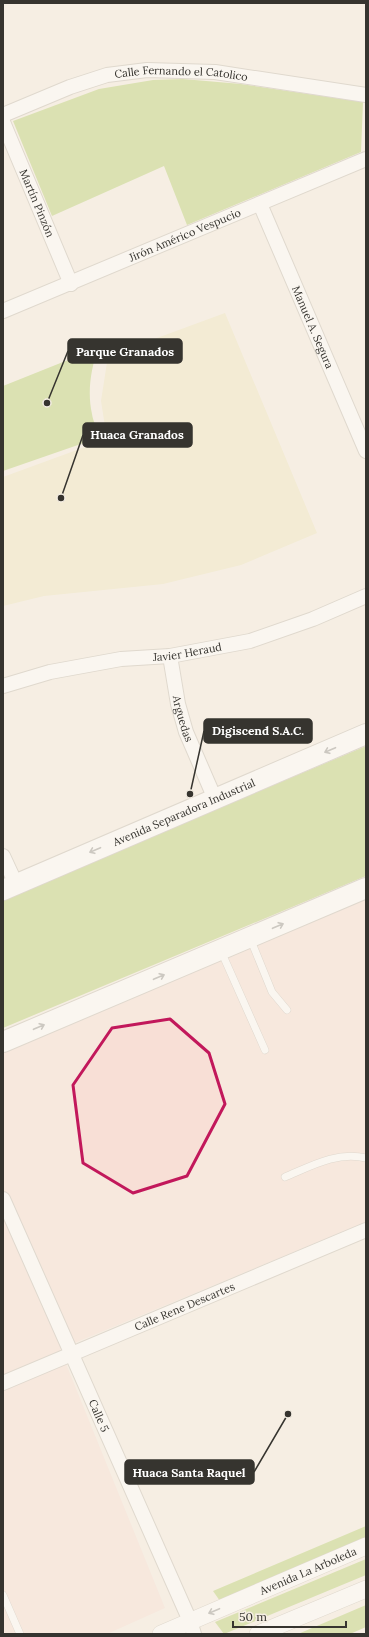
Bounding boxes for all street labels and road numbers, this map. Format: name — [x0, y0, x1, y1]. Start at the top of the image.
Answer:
street label: Calle Fernando el Catolico — [114, 63, 249, 84]
street label: Martín Pinzón — [17, 167, 58, 240]
street label: Jirón Américo Vespucio — [126, 205, 243, 265]
street label: Manuel A. Segura — [289, 284, 337, 371]
street label: Javier Heraud — [152, 639, 223, 664]
street label: Arguedas — [170, 694, 196, 744]
street label: Avenida Separadora Industrial — [110, 775, 257, 849]
street label: Calle Rene Descartes — [132, 1279, 237, 1334]
street label: Calle 5 — [86, 1397, 112, 1434]
street label: Avenida La Arboleda — [257, 1544, 359, 1598]

